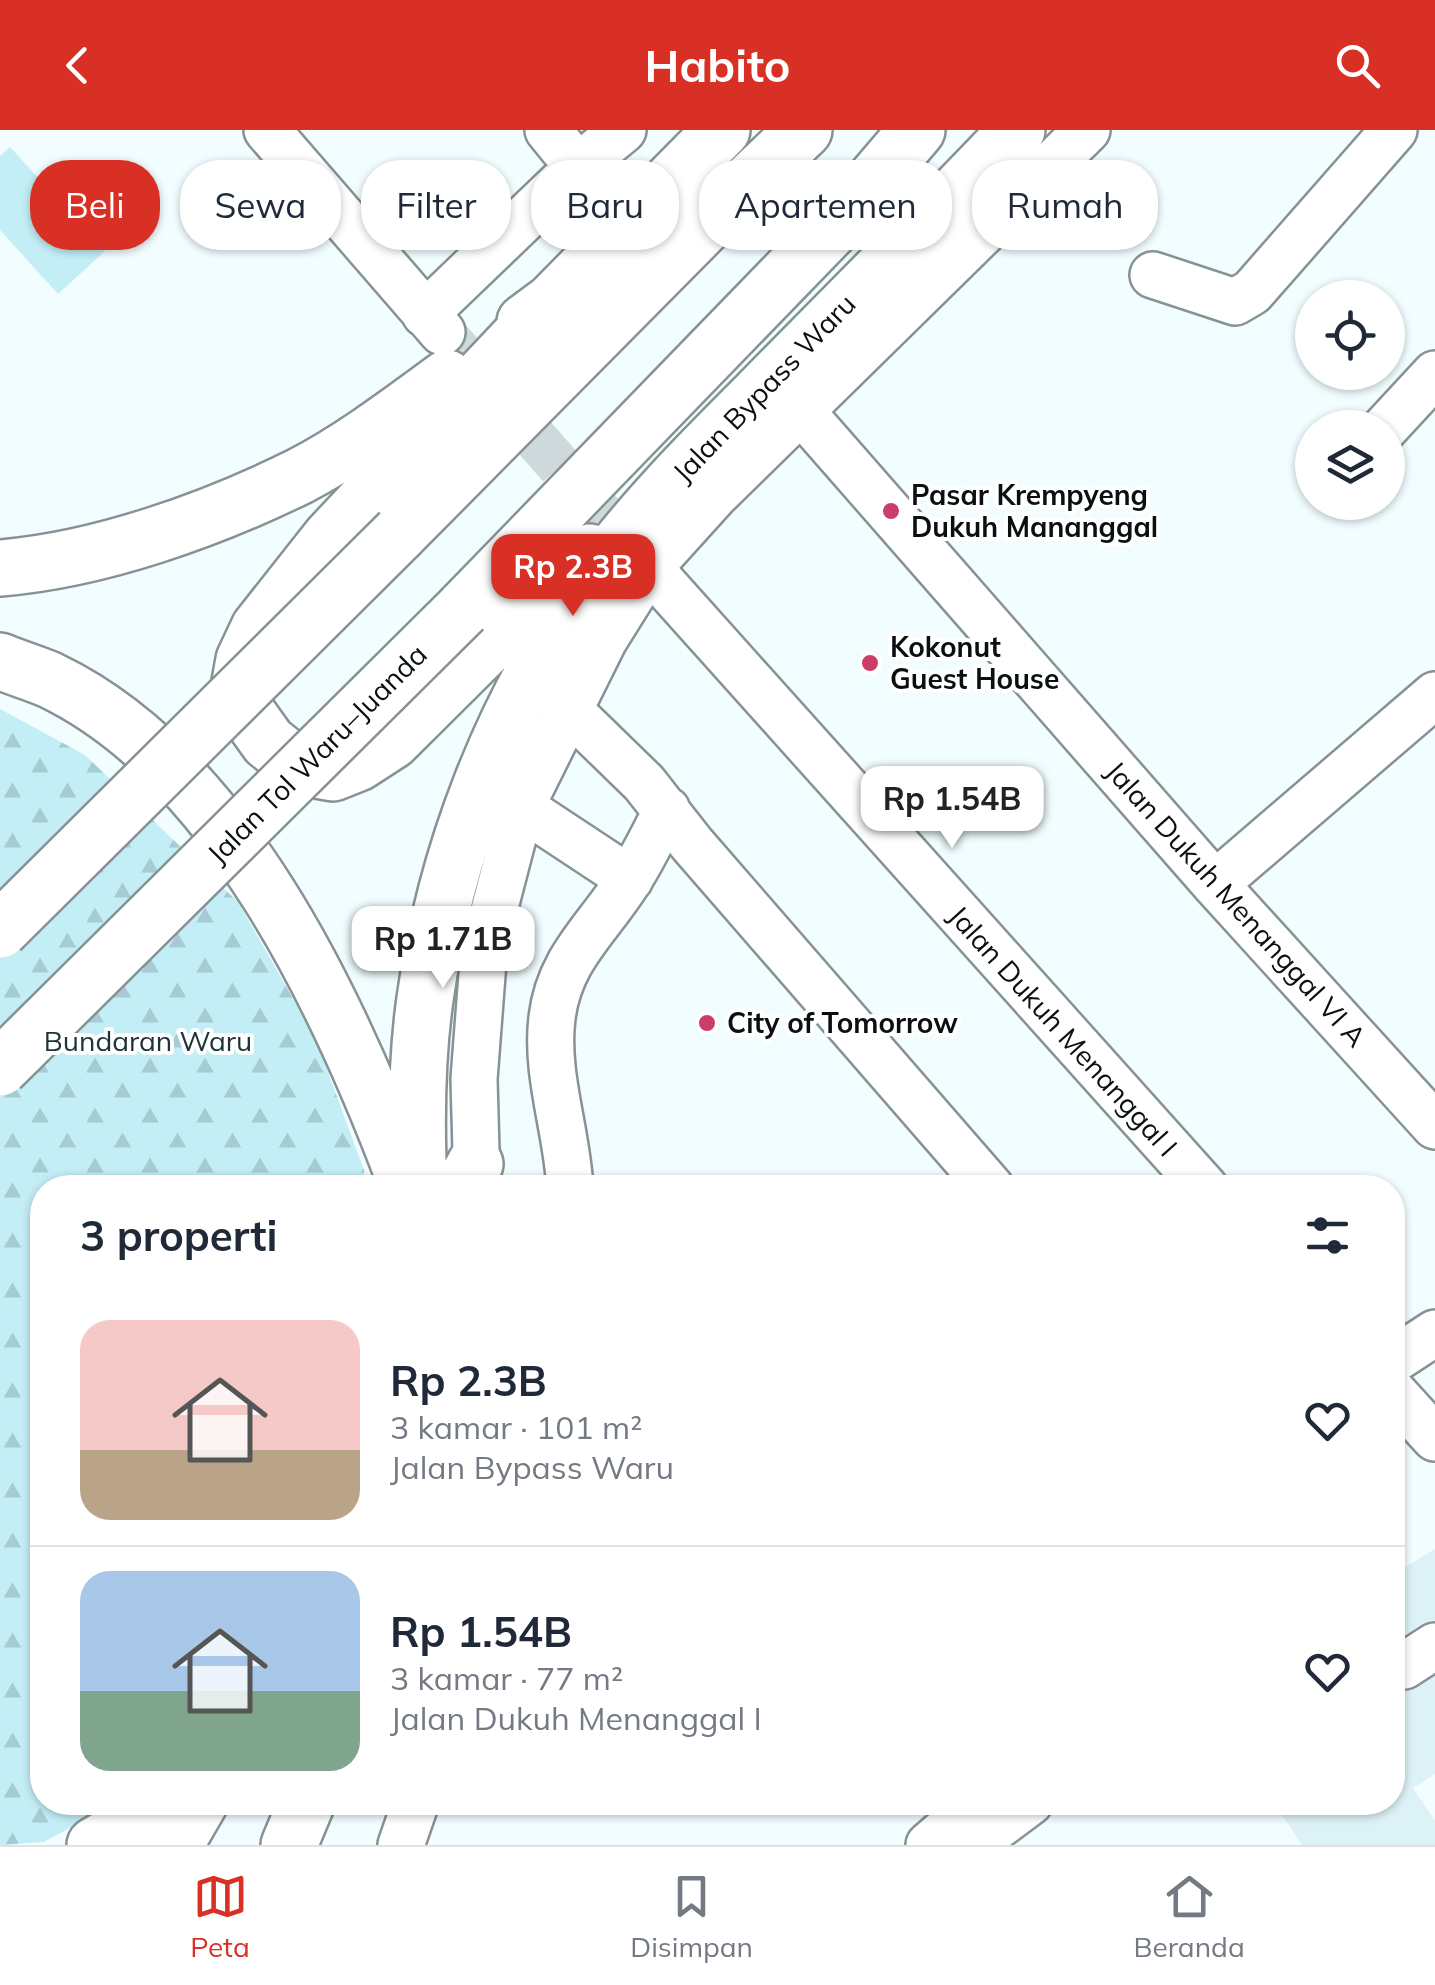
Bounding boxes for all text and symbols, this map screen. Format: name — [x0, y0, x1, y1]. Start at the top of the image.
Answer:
text: Habito — [645, 37, 790, 93]
icon: back — [50, 38, 105, 93]
icon: search — [1330, 38, 1385, 93]
chip: Beli — [30, 160, 160, 250]
chip: Sewa — [180, 160, 341, 250]
chip: Filter — [361, 160, 511, 250]
chip: Baru — [531, 160, 679, 250]
chip: Apartemen — [699, 160, 952, 250]
chip: Rumah — [972, 160, 1158, 250]
map controls — [1295, 280, 1405, 520]
button: locate — [1295, 280, 1405, 390]
street label: Jalan Bypass Waru — [665, 286, 863, 489]
button: layers — [1295, 410, 1405, 520]
place label: Pasar Krempyeng Dukuh Mananggal — [911, 477, 1158, 544]
marker: Pasar Krempyeng Dukuh Mananggal — [880, 500, 902, 522]
pin: Rp 2.3B — [481, 534, 665, 619]
text: Rp 2.3B — [513, 546, 633, 586]
place label: Kokonut Guest House — [890, 629, 1059, 696]
street label: Jalan Tol Waru–Juanda — [200, 637, 434, 871]
marker: Kokonut Guest House — [859, 652, 881, 674]
street label: Jalan Dukuh Menanggal VI A — [1099, 753, 1374, 1054]
pin: Rp 1.54B — [849, 766, 1055, 851]
text: Rp 1.54B — [883, 778, 1021, 818]
street label: Jalan Dukuh Menanggal I — [942, 898, 1185, 1163]
pin: Rp 1.71B — [340, 906, 546, 991]
text: Rp 1.71B — [374, 918, 512, 958]
place label: City of Tomorrow — [727, 1005, 958, 1040]
marker: City of Tomorrow — [696, 1012, 718, 1034]
park label: Bundaran Waru — [44, 1023, 252, 1058]
icon: filters — [1300, 1208, 1355, 1263]
text: 3 properti — [80, 1209, 277, 1262]
text: Rp 2.3B — [390, 1354, 547, 1407]
icon: home — [160, 1360, 280, 1480]
icon: heart — [1300, 1393, 1355, 1448]
text: 3 kamar · 101 m² — [390, 1407, 642, 1447]
text: Jalan Bypass Waru — [390, 1447, 674, 1487]
text: Rp 1.54B — [390, 1605, 572, 1658]
icon: home — [160, 1611, 280, 1731]
icon: heart — [1300, 1644, 1355, 1699]
text: 3 kamar · 77 m² — [390, 1658, 623, 1698]
text: Jalan Dukuh Menanggal I — [390, 1698, 762, 1738]
tab: Peta — [190, 1869, 250, 1964]
tab: Disimpan — [630, 1869, 753, 1964]
tab: Beranda — [1134, 1869, 1245, 1964]

